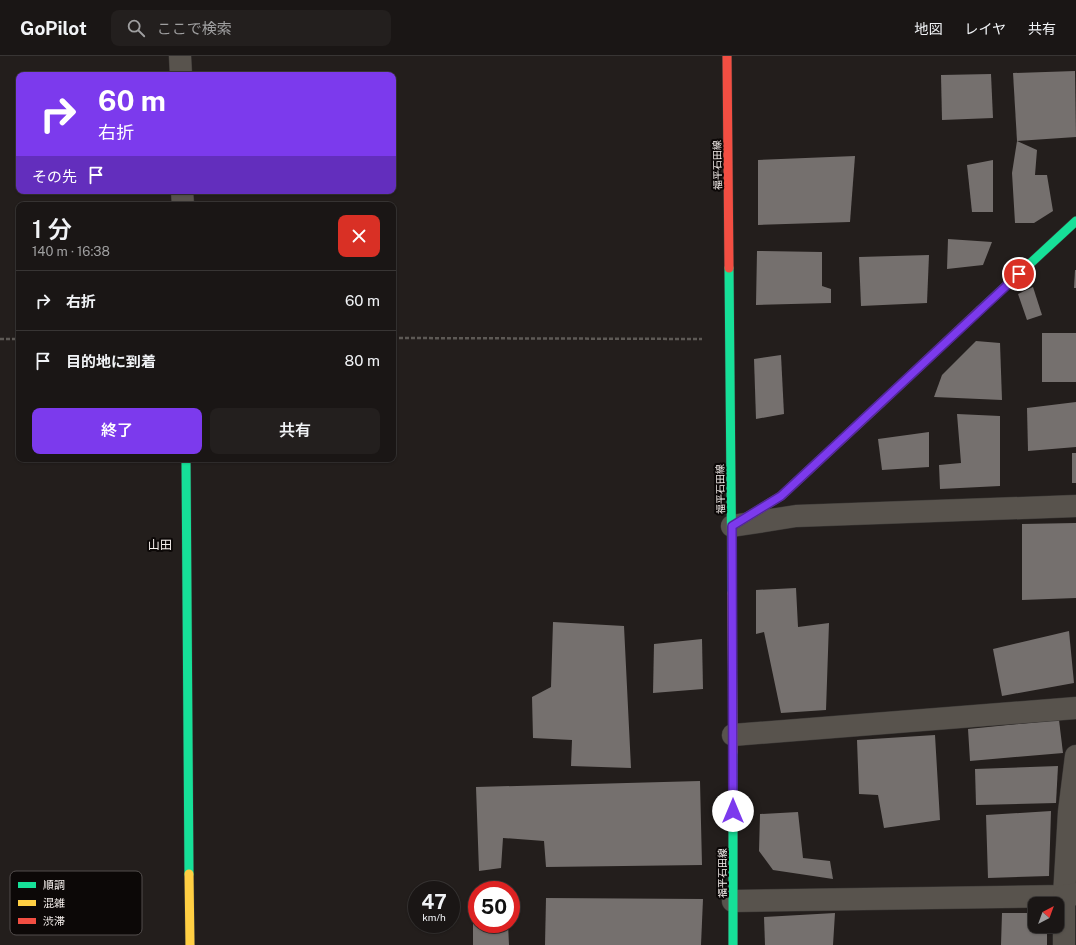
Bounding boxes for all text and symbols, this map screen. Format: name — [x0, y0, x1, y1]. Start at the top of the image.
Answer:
search box — [111, 10, 391, 46]
text: GoPilot — [20, 17, 87, 39]
icon: search — [125, 17, 147, 39]
text: ここで検索 — [157, 20, 232, 37]
text: 地図 — [914, 21, 942, 37]
text: レイヤ — [964, 21, 1006, 37]
text: 共有 — [1028, 21, 1056, 37]
text: 60 m — [98, 84, 166, 117]
icon: right — [32, 88, 84, 140]
text: 右折 — [98, 122, 134, 143]
street label: 福平石田線 — [711, 140, 723, 190]
icon: arrive — [85, 164, 107, 186]
text: その先 — [32, 168, 77, 185]
text: 1 分 — [32, 215, 72, 243]
button: close — [338, 215, 380, 257]
text: 140 m · 16:38 — [32, 244, 110, 259]
pin — [1002, 257, 1036, 291]
icon: arrive — [1008, 263, 1030, 285]
icon: right — [32, 290, 54, 312]
text: 60 m — [345, 292, 380, 309]
text: 右折 — [66, 293, 96, 310]
icon: arrive — [32, 350, 54, 372]
text: 80 m — [345, 352, 380, 369]
text: 目的地に到着 — [66, 353, 156, 370]
button: 終了 — [32, 408, 202, 454]
button: 共有 — [210, 408, 380, 454]
street label: 福平石田線 — [714, 464, 726, 514]
district label: 山田 — [148, 538, 172, 552]
position arrow — [712, 790, 754, 832]
street label: 福平石田線 — [716, 848, 728, 898]
legend — [10, 871, 142, 935]
text: 順調 — [43, 879, 65, 891]
speed limit sign: 50 — [468, 881, 520, 933]
text: 47 — [421, 890, 447, 914]
text: 混雑 — [43, 897, 65, 909]
north arrow — [1028, 897, 1064, 933]
map controls — [1028, 897, 1064, 933]
text: km/h — [422, 911, 446, 923]
text: 渋滞 — [43, 915, 65, 927]

